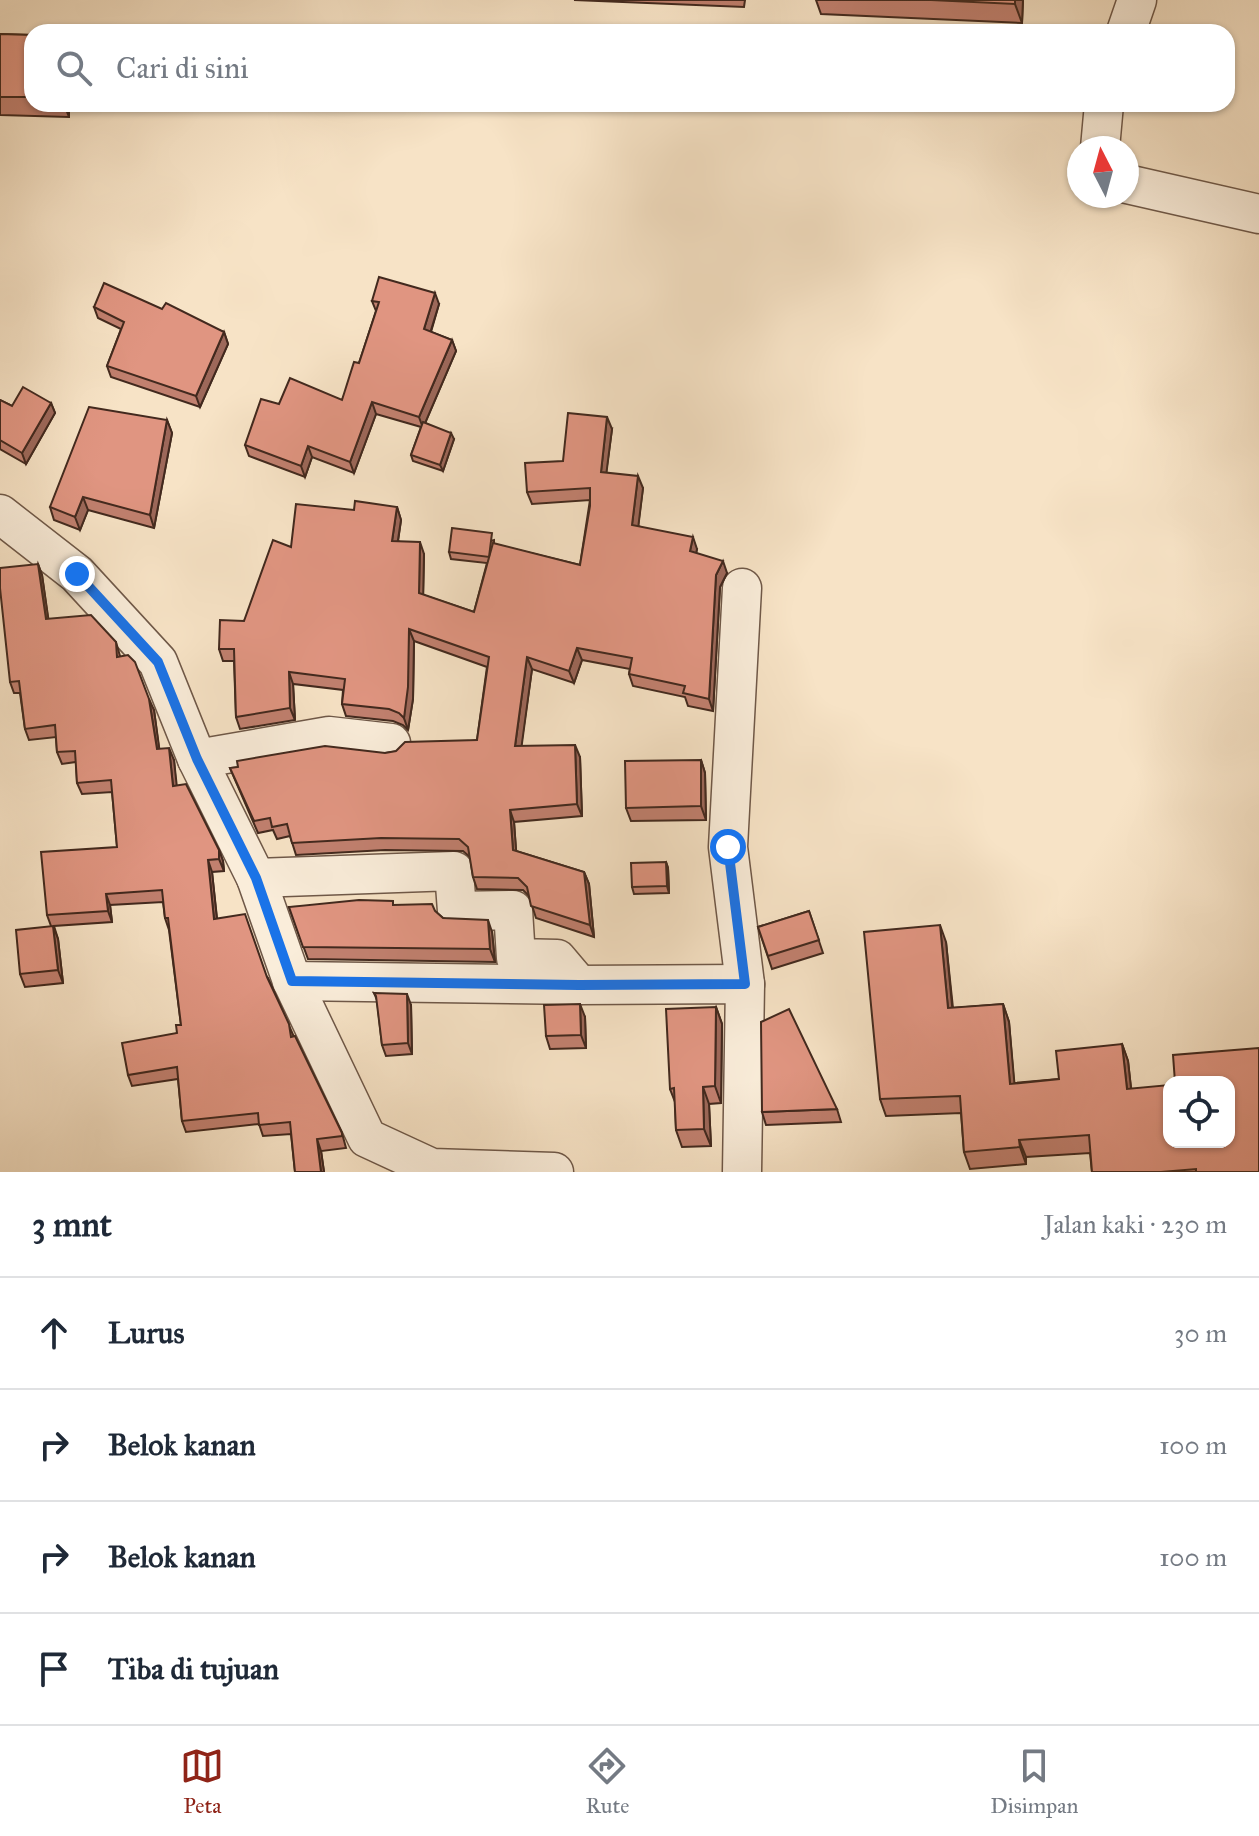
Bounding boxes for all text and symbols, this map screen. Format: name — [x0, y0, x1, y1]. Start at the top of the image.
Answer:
search box — [24, 24, 1235, 112]
icon: search — [52, 46, 96, 90]
text: Cari di sini — [116, 50, 249, 86]
north arrow — [1067, 136, 1139, 208]
route end — [59, 556, 95, 592]
route start — [710, 829, 746, 865]
map controls — [1163, 1076, 1235, 1148]
button: locate — [1163, 1076, 1235, 1148]
text: 3 mnt — [32, 1204, 112, 1245]
text: Jalan kaki · 230 m — [1044, 1208, 1227, 1240]
icon: ahead — [32, 1311, 76, 1355]
text: Lurus — [108, 1315, 184, 1351]
text: 30 m — [1174, 1317, 1227, 1349]
icon: right — [32, 1423, 76, 1467]
text: Belok kanan — [108, 1427, 256, 1463]
text: 100 m — [1159, 1429, 1227, 1461]
icon: right — [32, 1535, 76, 1579]
text: Belok kanan — [108, 1539, 256, 1575]
text: 100 m — [1159, 1541, 1227, 1573]
icon: arrive — [32, 1647, 76, 1691]
text: Tiba di tujuan — [108, 1651, 279, 1687]
tab: Peta — [180, 1744, 224, 1819]
tab: Rute — [585, 1744, 629, 1819]
tab: Disimpan — [990, 1744, 1079, 1819]

